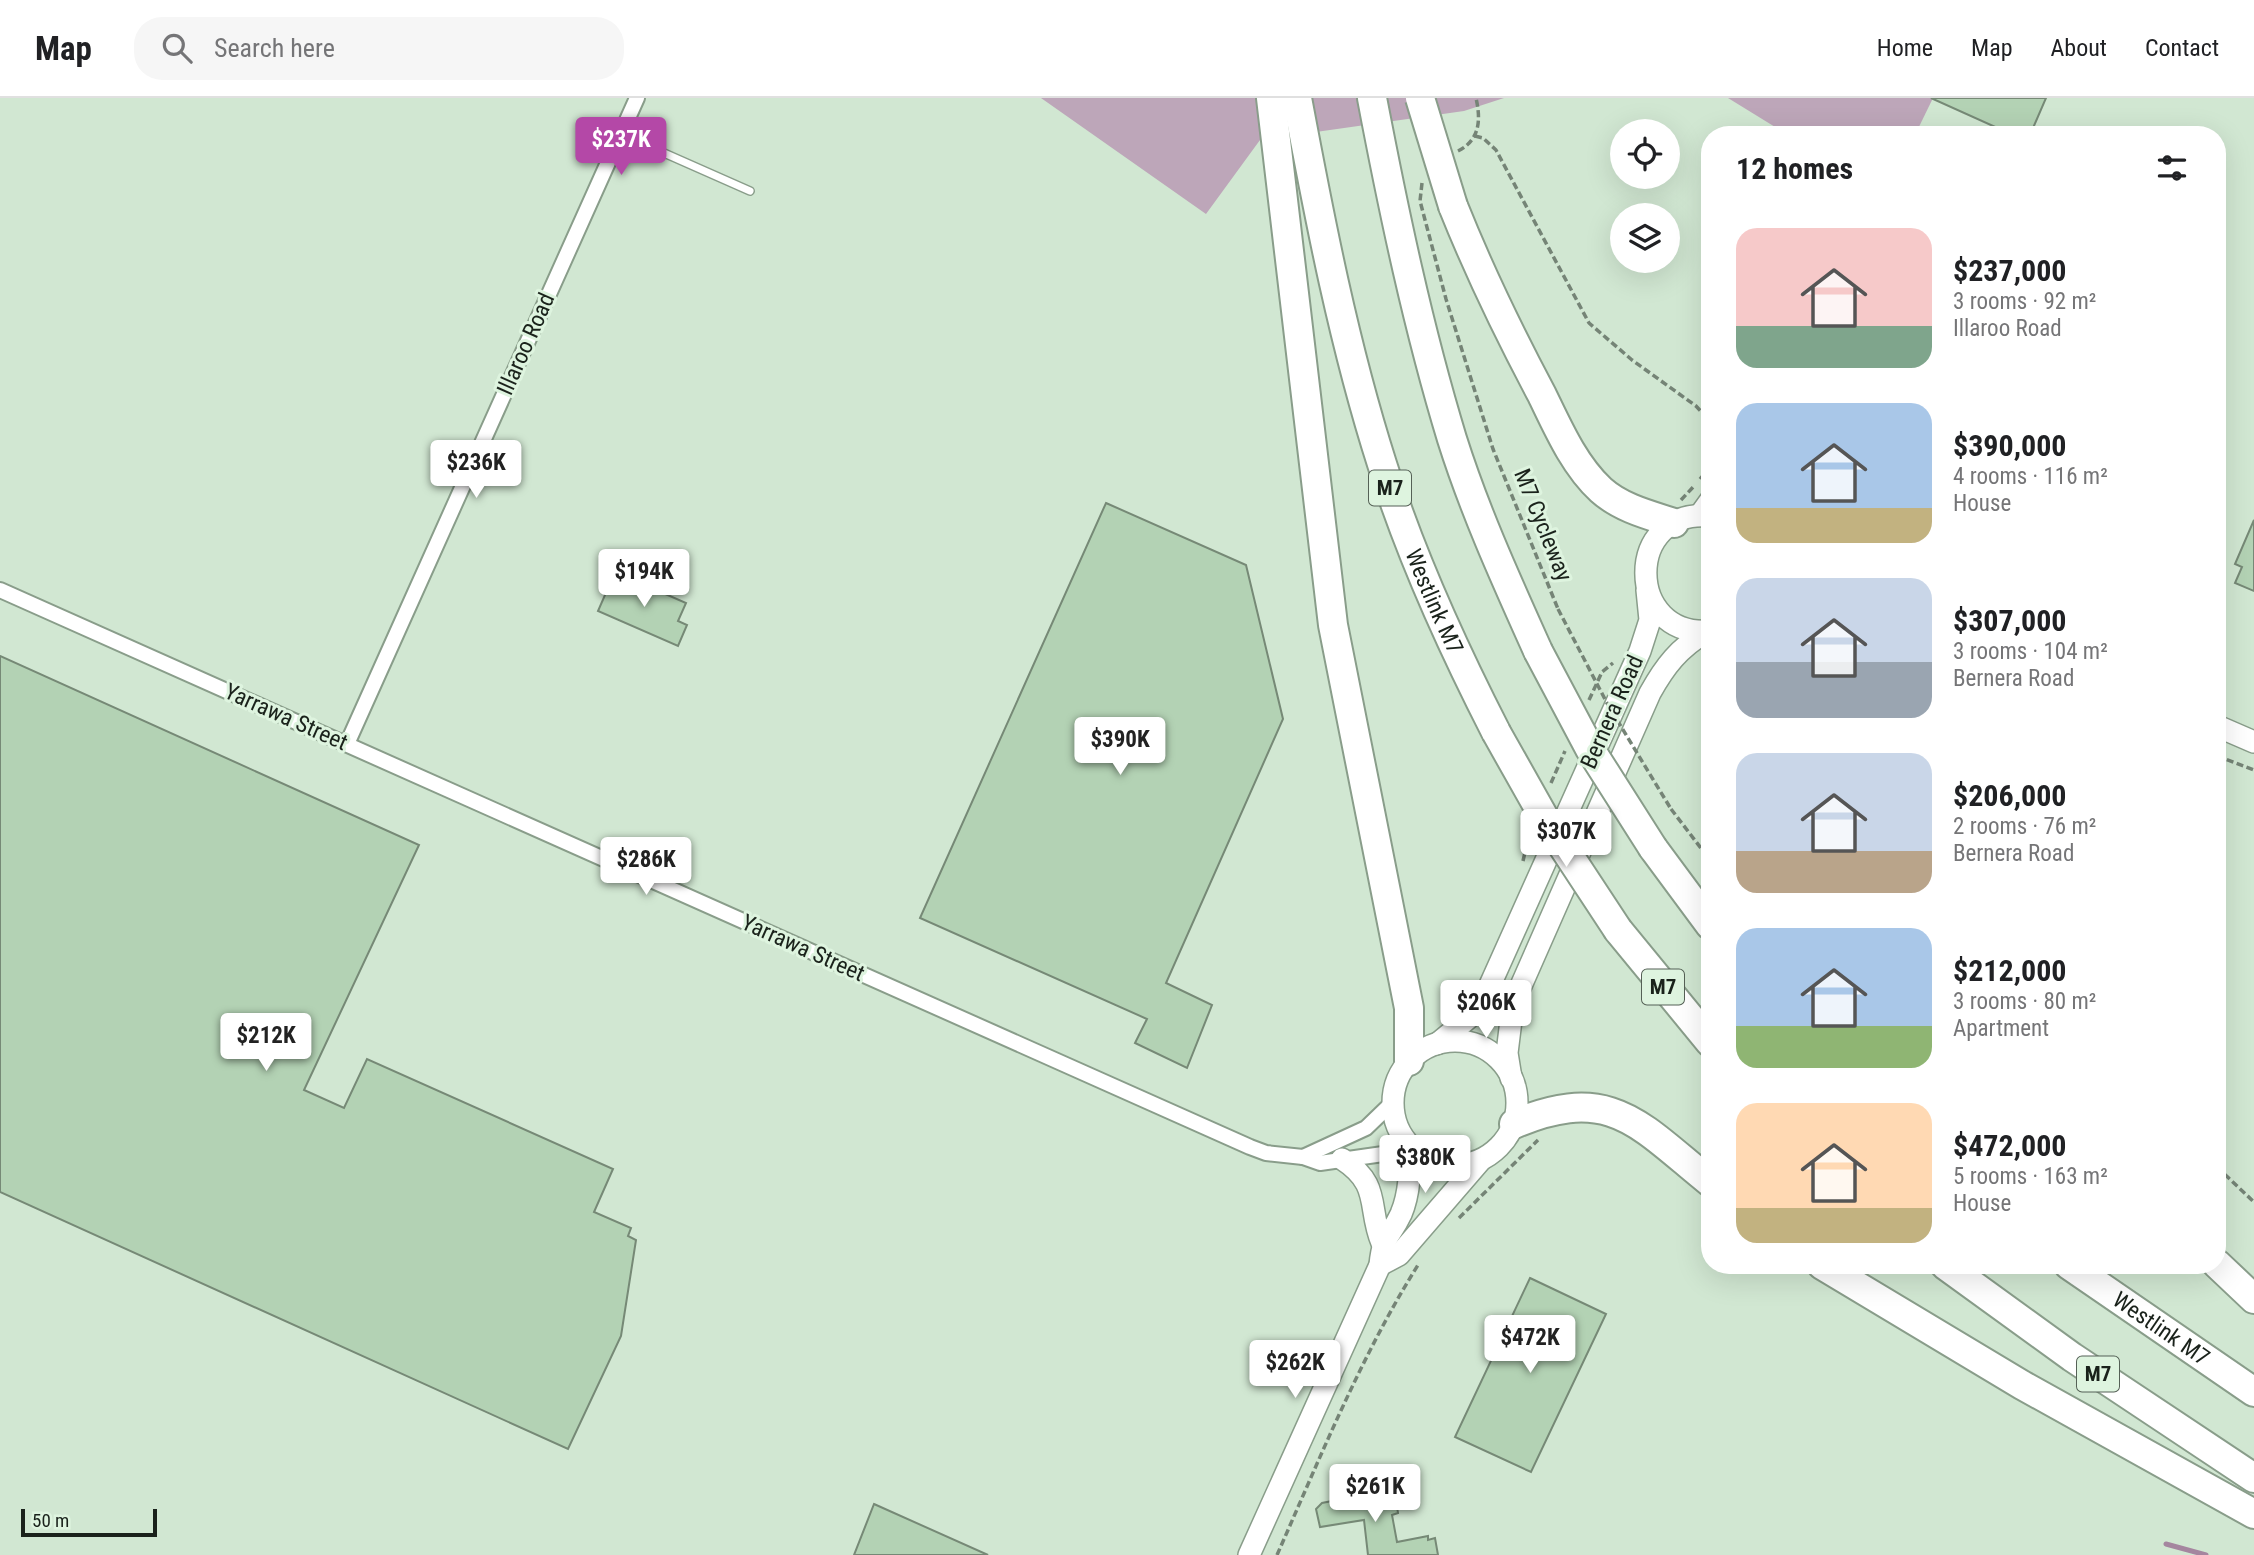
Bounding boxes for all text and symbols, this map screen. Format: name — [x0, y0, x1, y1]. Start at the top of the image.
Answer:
search box — [134, 17, 624, 80]
text: Map — [35, 29, 92, 68]
icon: search — [158, 29, 196, 67]
text: Search here — [214, 33, 335, 63]
text: Home — [1877, 34, 1933, 62]
text: Map — [1971, 34, 2013, 62]
text: About — [2051, 34, 2107, 62]
text: Contact — [2145, 34, 2219, 62]
pin: $237K — [572, 118, 670, 177]
map controls — [1610, 119, 1680, 273]
button: locate — [1610, 119, 1680, 189]
text: $237K — [591, 126, 651, 153]
icon: filters — [2153, 149, 2191, 187]
text: 12 homes — [1736, 151, 1853, 186]
button: layers — [1610, 203, 1680, 273]
text: $237,000 — [1953, 253, 2066, 288]
icon: home — [1792, 256, 1876, 340]
text: 3 rooms · 92 m² — [1953, 288, 2096, 315]
street label: Illaroo Road — [492, 289, 560, 399]
text: Illaroo Road — [1953, 315, 2062, 342]
text: $390,000 — [1953, 428, 2066, 463]
icon: home — [1792, 431, 1876, 515]
pin: $236K — [427, 440, 525, 500]
text: $236K — [446, 449, 506, 476]
text: 4 rooms · 116 m² — [1953, 463, 2108, 490]
street label: M7 Cycleway — [1508, 465, 1578, 585]
road number: M7 — [1369, 470, 1411, 506]
text: House — [1953, 490, 2011, 517]
street label: Westlink M7 — [1400, 545, 1469, 658]
pin: $194K — [595, 550, 693, 609]
text: $194K — [614, 558, 674, 585]
text: $307,000 — [1953, 603, 2066, 638]
icon: home — [1792, 606, 1876, 690]
text: 3 rooms · 104 m² — [1953, 638, 2108, 665]
street label: Bernera Road — [1575, 651, 1649, 773]
text: Bernera Road — [1953, 665, 2074, 692]
street label: Yarrawa Street — [220, 678, 352, 756]
pin: $390K — [1071, 718, 1169, 777]
text: $390K — [1090, 726, 1150, 753]
text: $206,000 — [1953, 778, 2066, 813]
icon: home — [1792, 781, 1876, 865]
pin: $307K — [1517, 810, 1615, 869]
text: 2 rooms · 76 m² — [1953, 813, 2096, 840]
text: $307K — [1536, 818, 1596, 845]
pin: $286K — [597, 838, 695, 897]
text: Bernera Road — [1953, 840, 2074, 867]
text: $286K — [616, 846, 676, 873]
street label: Yarrawa Street — [737, 909, 869, 987]
text: $212,000 — [1953, 953, 2066, 988]
icon: home — [1792, 956, 1876, 1040]
road number: M7 — [1642, 970, 1684, 1004]
pin: $206K — [1437, 981, 1535, 1040]
text: 3 rooms · 80 m² — [1953, 988, 2096, 1015]
text: $206K — [1456, 989, 1516, 1016]
pin: $212K — [217, 1014, 315, 1073]
text: Apartment — [1953, 1015, 2049, 1042]
text: $212K — [236, 1022, 296, 1049]
text: $472,000 — [1953, 1128, 2066, 1163]
icon: home — [1792, 1131, 1876, 1215]
pin: $380K — [1376, 1136, 1474, 1195]
text: $380K — [1395, 1144, 1455, 1171]
text: 5 rooms · 163 m² — [1953, 1163, 2108, 1190]
text: House — [1953, 1190, 2011, 1217]
street label: Westlink M7 — [2108, 1286, 2215, 1371]
pin: $472K — [1481, 1316, 1579, 1375]
text: $472K — [1500, 1324, 1560, 1351]
pin: $262K — [1246, 1340, 1344, 1400]
text: $262K — [1265, 1349, 1325, 1376]
road number: M7 — [2077, 1356, 2119, 1392]
pin: $261K — [1326, 1464, 1424, 1524]
text: $261K — [1345, 1473, 1405, 1500]
scale bar — [21, 1506, 158, 1538]
text: 50 m — [32, 1509, 69, 1532]

